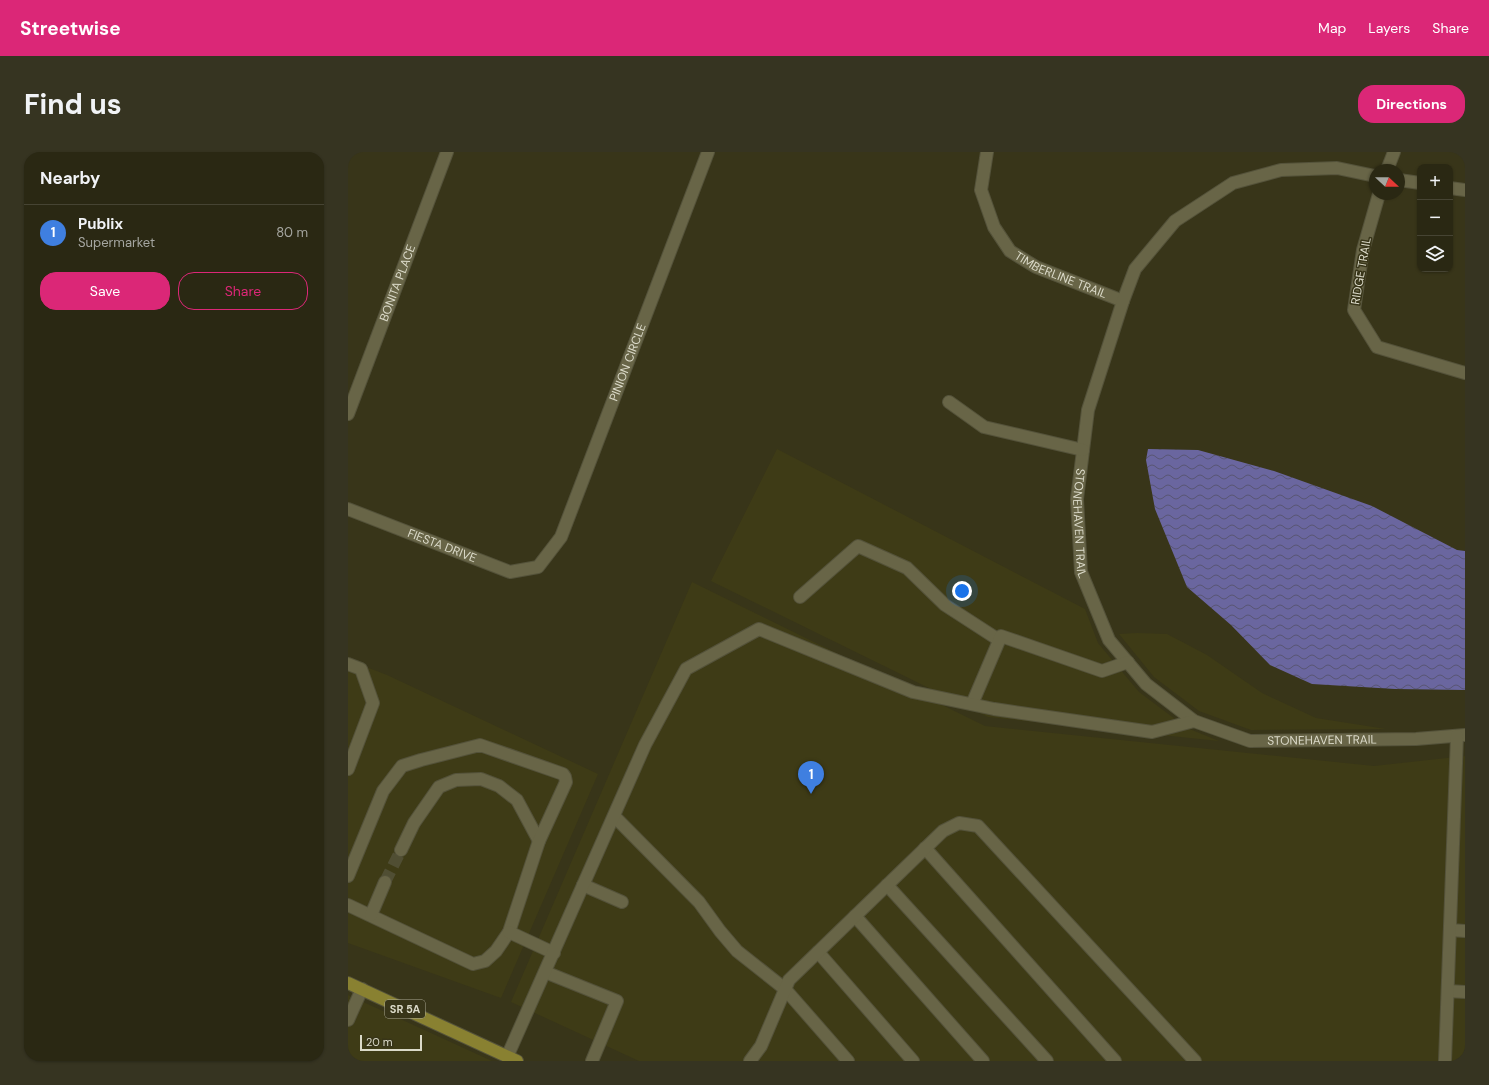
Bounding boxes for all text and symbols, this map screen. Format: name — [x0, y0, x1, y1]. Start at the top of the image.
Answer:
text: Streetwise — [20, 16, 121, 41]
text: Map — [1318, 19, 1346, 37]
text: Layers — [1368, 19, 1410, 37]
text: Share — [1432, 19, 1469, 37]
button: Directions — [1358, 85, 1465, 123]
text: Find us — [24, 86, 122, 123]
north arrow — [1369, 164, 1405, 200]
map controls — [1417, 164, 1453, 272]
button: + — [1417, 164, 1453, 200]
text: Nearby — [40, 167, 100, 189]
button: − — [1417, 200, 1453, 236]
text: Publix — [78, 214, 123, 234]
text: 1 — [51, 224, 55, 241]
text: 80 m — [276, 224, 308, 241]
text: Supermarket — [78, 234, 155, 251]
street label: RIDGE TRAIL — [1347, 236, 1375, 306]
button: layers — [1417, 236, 1453, 272]
street label: BONITA PLACE — [376, 242, 419, 324]
street label: TIMBERLINE TRAIL — [1012, 248, 1109, 302]
button: Save — [40, 272, 170, 310]
button: Share — [178, 272, 308, 310]
street label: PINION CIRCLE — [606, 321, 650, 404]
street label: STONEHAVEN TRAIL — [1069, 468, 1091, 581]
street label: FIESTA DRIVE — [405, 525, 479, 566]
your location — [952, 581, 972, 601]
street label: STONEHAVEN TRAIL — [1267, 731, 1377, 749]
pin: 1 — [798, 761, 824, 794]
road number: SR 5A — [385, 1000, 425, 1018]
scale bar — [360, 1033, 422, 1052]
text: 20 m — [366, 1035, 392, 1049]

